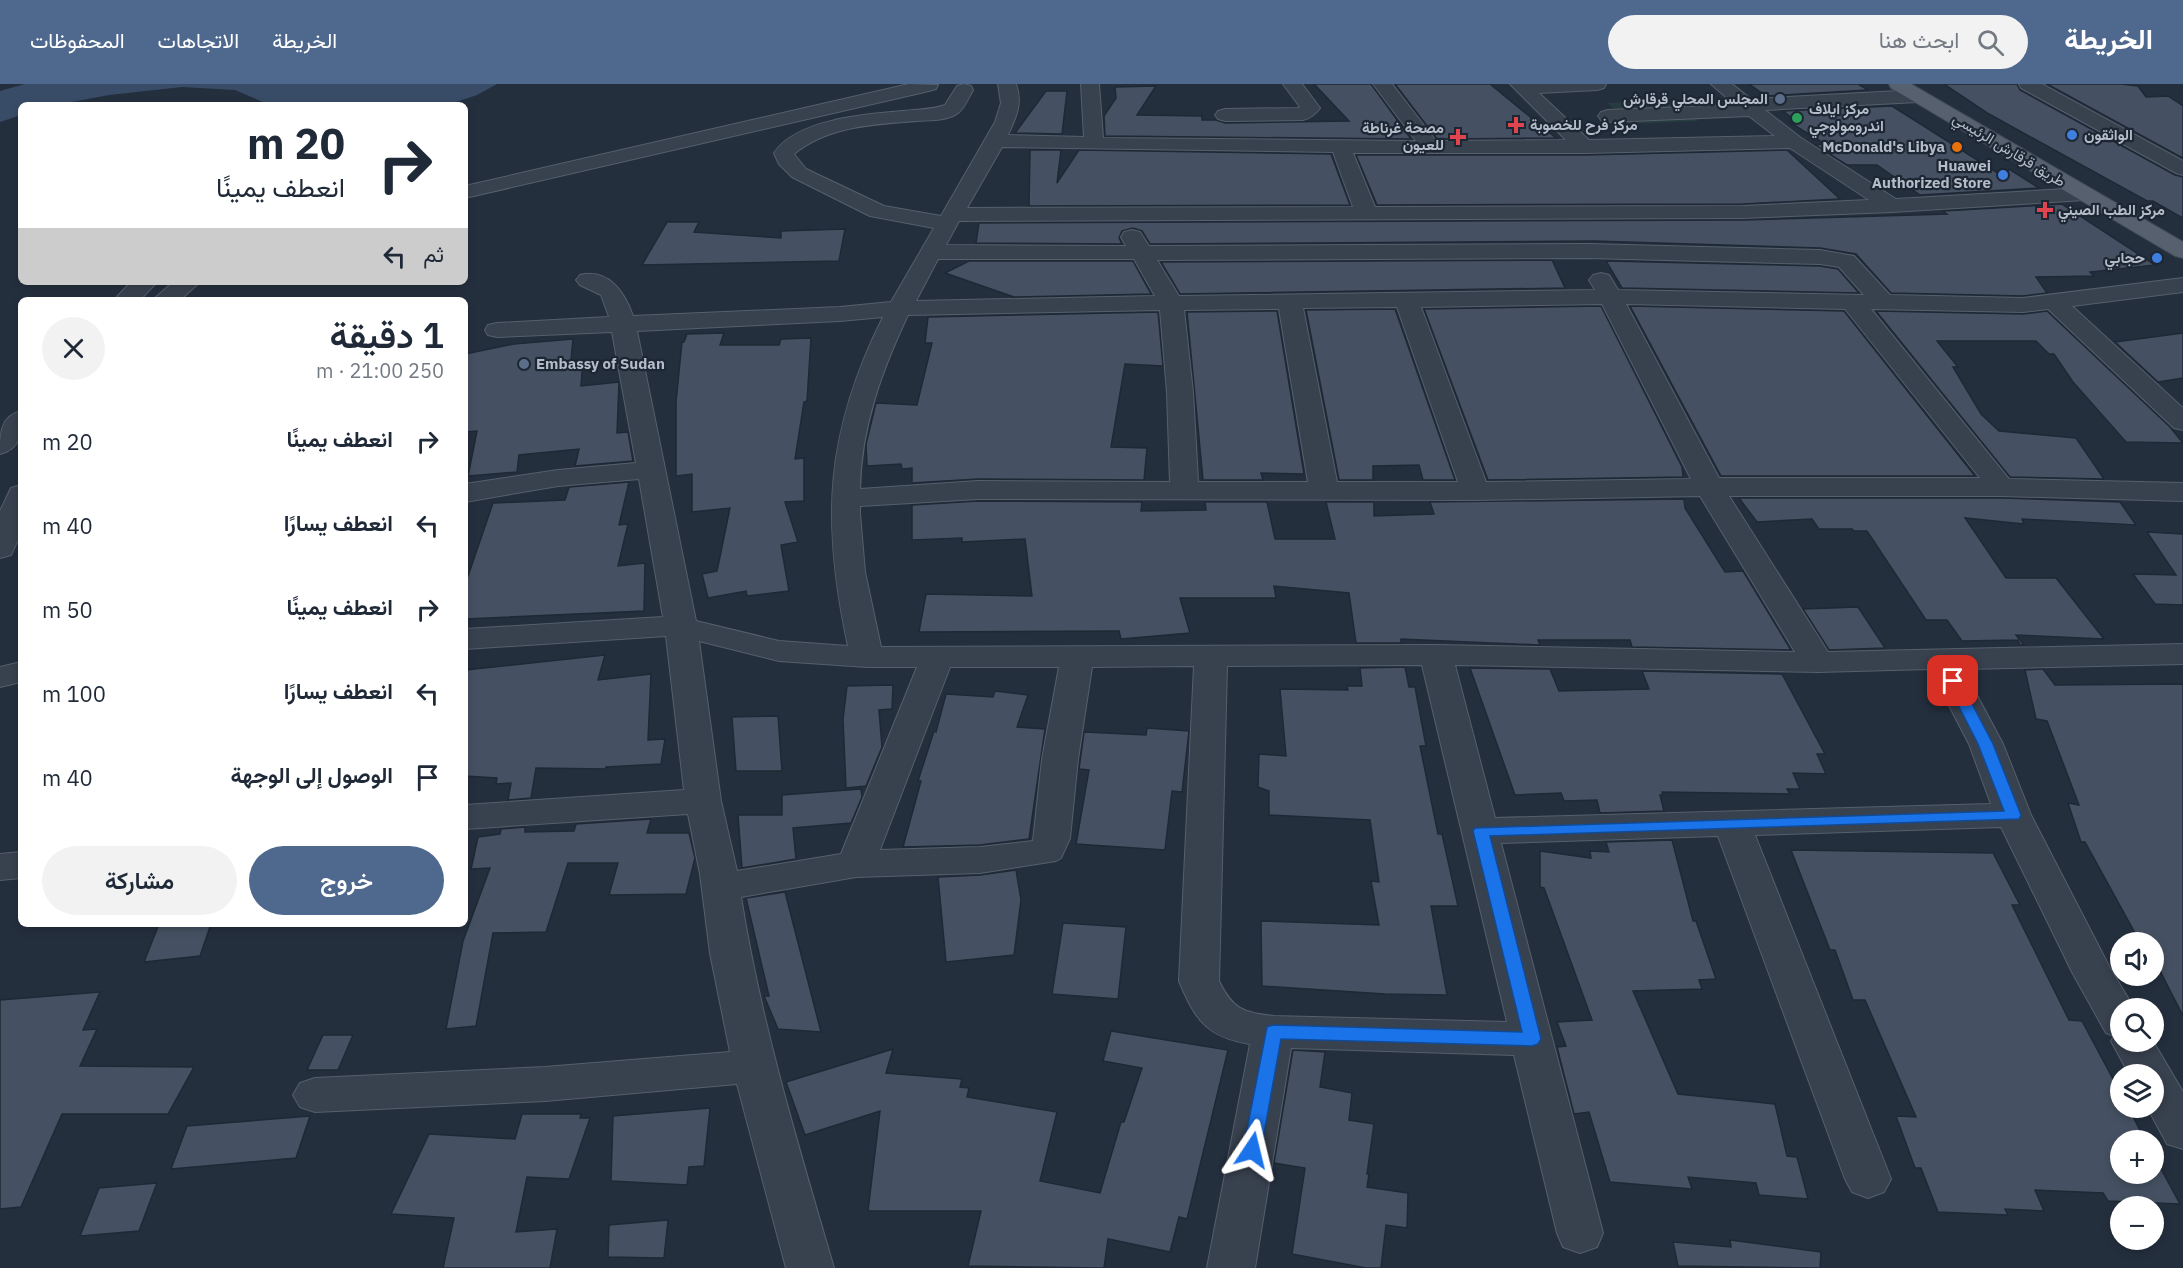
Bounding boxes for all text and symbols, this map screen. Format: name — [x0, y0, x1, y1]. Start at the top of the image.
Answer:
search box — [1608, 15, 2028, 69]
text: الخريطة — [2064, 20, 2153, 57]
text: ابحث هنا — [1879, 25, 1959, 54]
text: المحفوظات — [30, 26, 125, 54]
text: الاتجاهات — [158, 26, 239, 54]
text: الخريطة — [272, 26, 337, 54]
icon: search — [1974, 26, 2007, 59]
place label: المجلس المحلي قرقارش — [1623, 89, 1768, 112]
marker: المجلس المحلي قرقارش — [1773, 92, 1787, 106]
place label: مركز ايلاف اندرومولوجي — [1809, 99, 1884, 139]
street label: طريق قرقارش الرئيسي — [1947, 108, 2069, 194]
marker: مركز ايلاف اندرومولوجي — [1790, 111, 1804, 125]
place label: مركز فرح للخصوبة — [1530, 115, 1638, 135]
text: 20 m — [247, 116, 345, 171]
marker: مركز فرح للخصوبة — [1507, 116, 1525, 134]
place label: مصحة غرناطة للعيون — [1362, 118, 1444, 154]
place label: الواثقون — [2084, 125, 2133, 144]
icon: right — [366, 126, 444, 204]
marker: مصحة غرناطة للعيون — [1449, 128, 1467, 146]
marker: الواثقون — [2065, 128, 2079, 142]
place label: McDonald's Libya — [1822, 137, 1945, 156]
marker: McDonald's Libya — [1950, 140, 1964, 154]
place label: Huawei Authorized Store — [1872, 156, 1991, 192]
marker: Huawei Authorized Store — [1996, 168, 2010, 182]
text: انعطف يمينًا — [216, 169, 345, 204]
place label: مركز الطب الصيني — [2058, 200, 2165, 223]
marker: مركز الطب الصيني — [2036, 201, 2054, 219]
text: ثم — [423, 239, 444, 268]
icon: left — [378, 240, 411, 273]
place label: حجابي — [2105, 248, 2145, 271]
marker: حجابي — [2150, 251, 2164, 265]
text: 1 دقيقة — [329, 311, 444, 358]
button: close — [42, 317, 105, 380]
place label: Embassy of Sudan — [536, 354, 665, 373]
text: 250 m · 21:00 — [316, 357, 444, 384]
marker: Embassy of Sudan — [517, 357, 531, 371]
text: انعطف يمينًا — [286, 424, 393, 453]
icon: right — [411, 425, 444, 458]
text: 20 m — [42, 427, 93, 456]
text: انعطف يسارًا — [284, 508, 393, 537]
icon: left — [411, 509, 444, 542]
text: 40 m — [42, 511, 93, 540]
text: انعطف يمينًا — [286, 592, 393, 621]
icon: right — [411, 593, 444, 626]
text: 50 m — [42, 595, 93, 624]
pin — [1927, 655, 1978, 706]
icon: arrive — [1936, 664, 1969, 697]
text: انعطف يسارًا — [284, 676, 393, 705]
icon: left — [411, 677, 444, 710]
text: 100 m — [42, 679, 106, 708]
text: الوصول إلى الوجهة — [231, 760, 393, 789]
icon: arrive — [411, 761, 444, 794]
text: 40 m — [42, 763, 93, 792]
button: مشاركة — [42, 846, 237, 915]
button: خروج — [249, 846, 444, 915]
map controls — [2110, 932, 2164, 1250]
button: sound — [2110, 932, 2164, 986]
button: search — [2110, 998, 2164, 1052]
button: layers — [2110, 1064, 2164, 1118]
position arrow — [1220, 1118, 1284, 1182]
button: + — [2110, 1130, 2164, 1184]
button: − — [2110, 1196, 2164, 1250]

